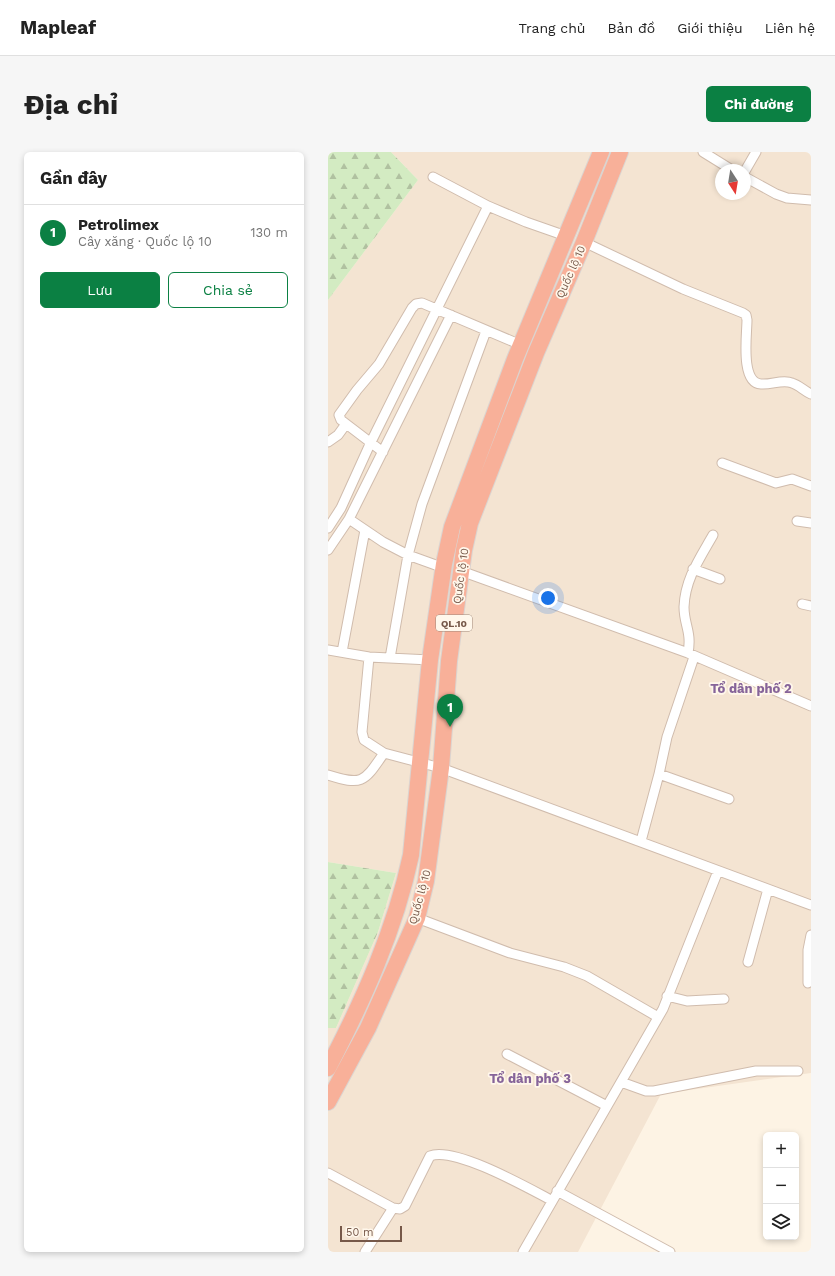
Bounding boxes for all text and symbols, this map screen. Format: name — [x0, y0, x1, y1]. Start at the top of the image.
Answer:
text: Mapleaf — [20, 16, 96, 39]
text: Trang chủ — [519, 20, 585, 36]
text: Bản đồ — [607, 20, 655, 36]
text: Giới thiệu — [677, 20, 743, 36]
text: Liên hệ — [765, 20, 815, 36]
button: Chỉ đường — [706, 86, 811, 122]
text: Địa chỉ — [24, 88, 118, 121]
north arrow — [715, 164, 751, 200]
text: Gần đây — [40, 168, 107, 188]
text: Petrolimex — [78, 216, 159, 234]
text: 1 — [50, 225, 56, 240]
text: 130 m — [250, 225, 288, 240]
text: Cây xăng · Quốc lộ 10 — [78, 234, 212, 249]
street label: Quốc lộ 10 — [554, 244, 588, 300]
button: Lưu — [40, 272, 160, 308]
button: Chia sẻ — [168, 272, 288, 308]
street label: Quốc lộ 10 — [451, 547, 471, 605]
your location — [538, 588, 558, 608]
road number: QL.10 — [436, 615, 472, 631]
district label: Tổ dân phố 2 — [710, 680, 792, 696]
pin: 1 — [437, 694, 463, 727]
street label: Quốc lộ 10 — [406, 868, 434, 926]
district label: Tổ dân phố 3 — [489, 1070, 571, 1086]
map controls — [763, 1132, 799, 1240]
button: + — [763, 1132, 799, 1168]
button: − — [763, 1168, 799, 1204]
button: layers — [763, 1204, 799, 1240]
scale bar — [340, 1224, 402, 1243]
text: 50 m — [346, 1226, 373, 1239]

